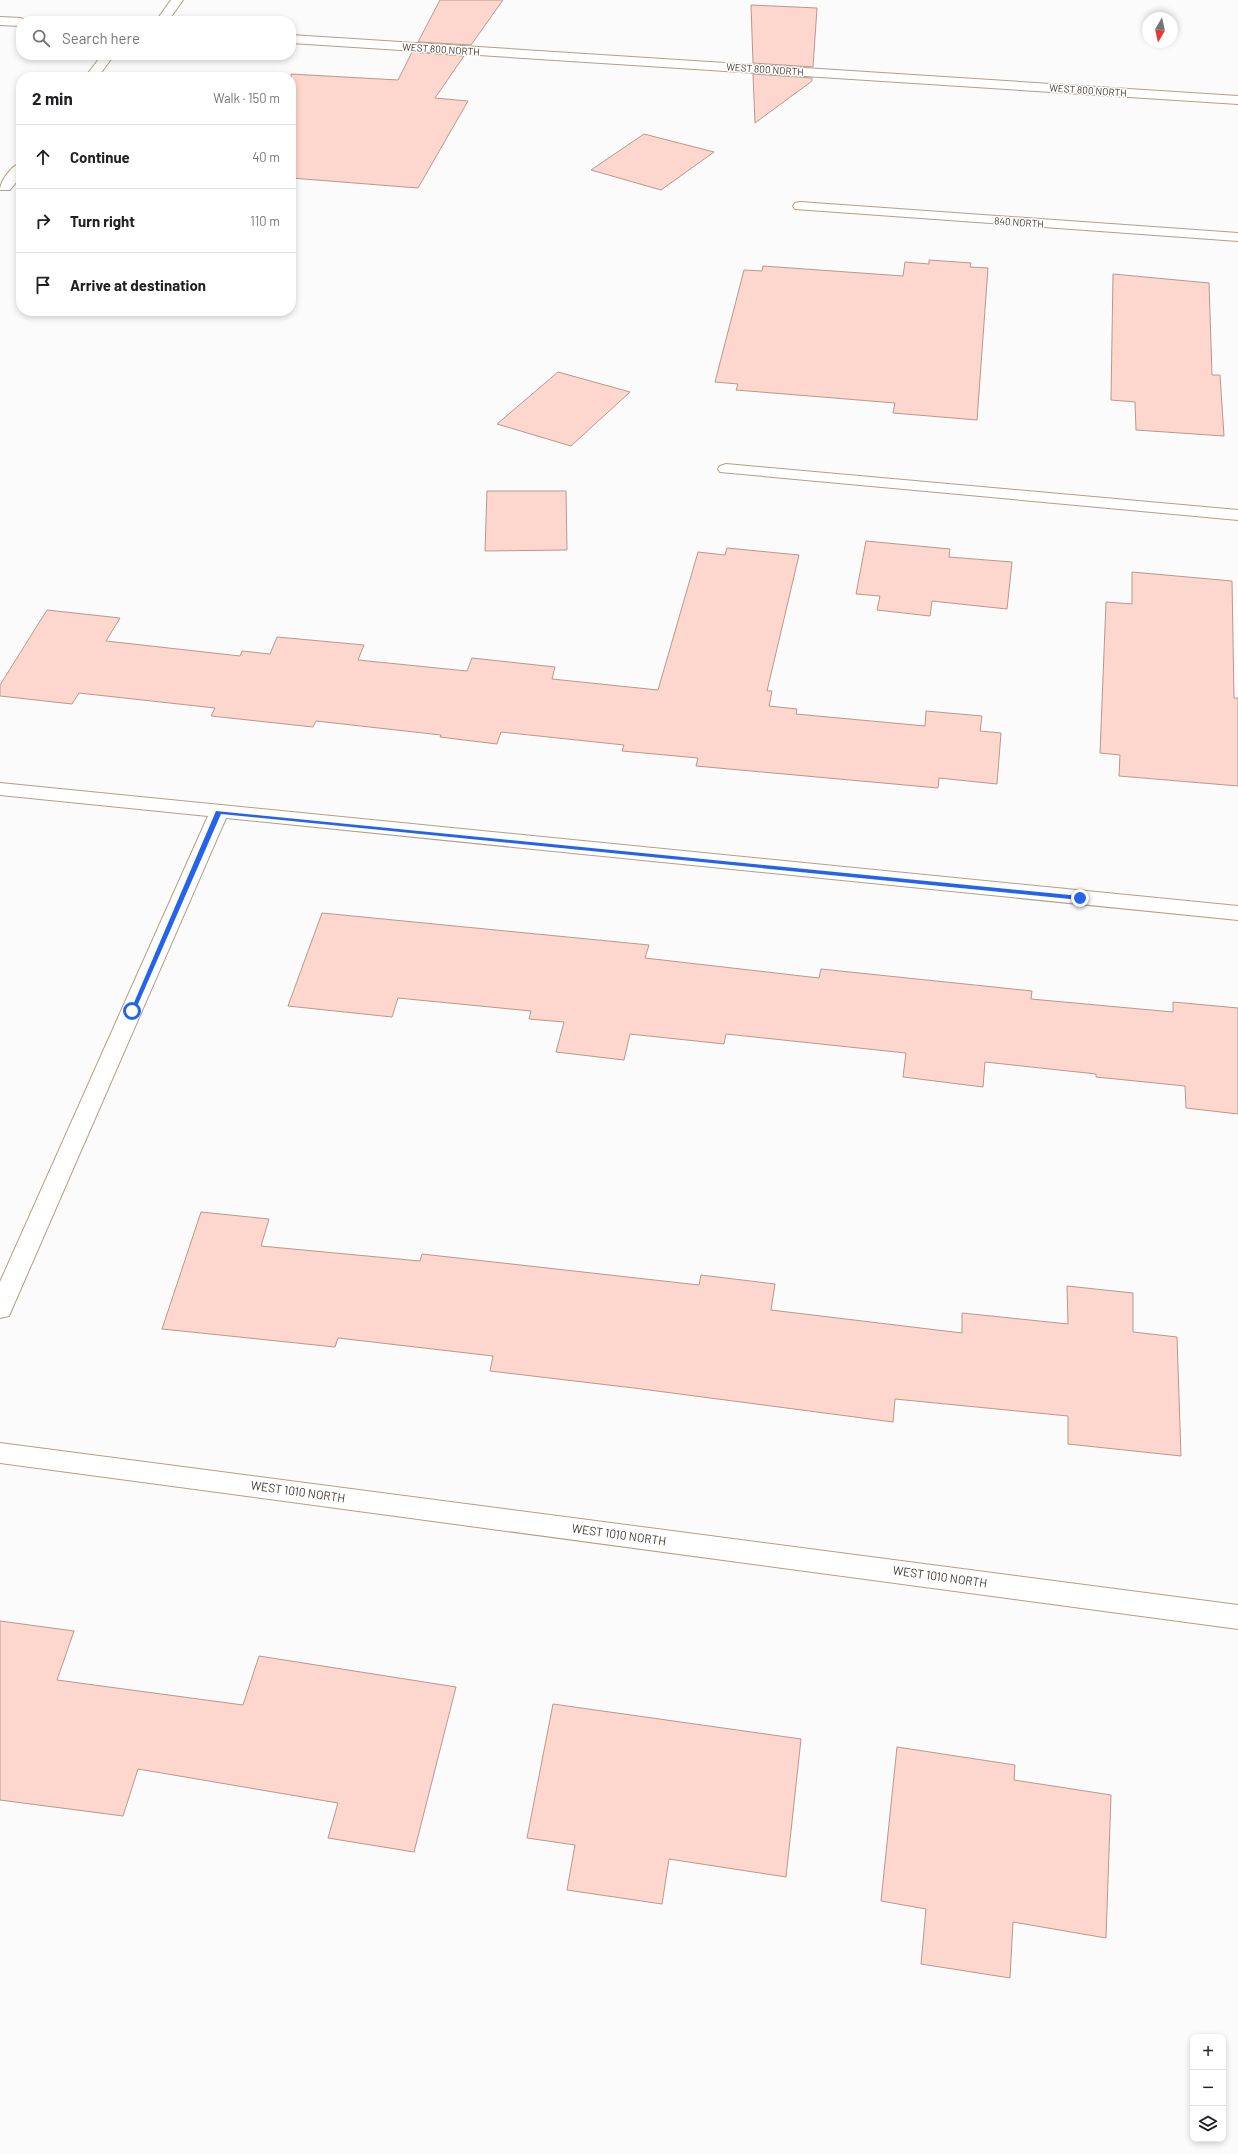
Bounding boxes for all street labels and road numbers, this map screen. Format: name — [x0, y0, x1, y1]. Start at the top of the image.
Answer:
street label: WEST 800 NORTH — [402, 40, 480, 58]
street label: WEST 800 NORTH — [726, 60, 804, 78]
street label: WEST 800 NORTH — [1049, 81, 1127, 99]
street label: 840 NORTH — [994, 214, 1044, 230]
street label: WEST 1010 NORTH — [250, 1477, 346, 1505]
street label: WEST 1010 NORTH — [571, 1520, 667, 1548]
street label: WEST 1010 NORTH — [892, 1562, 988, 1590]

